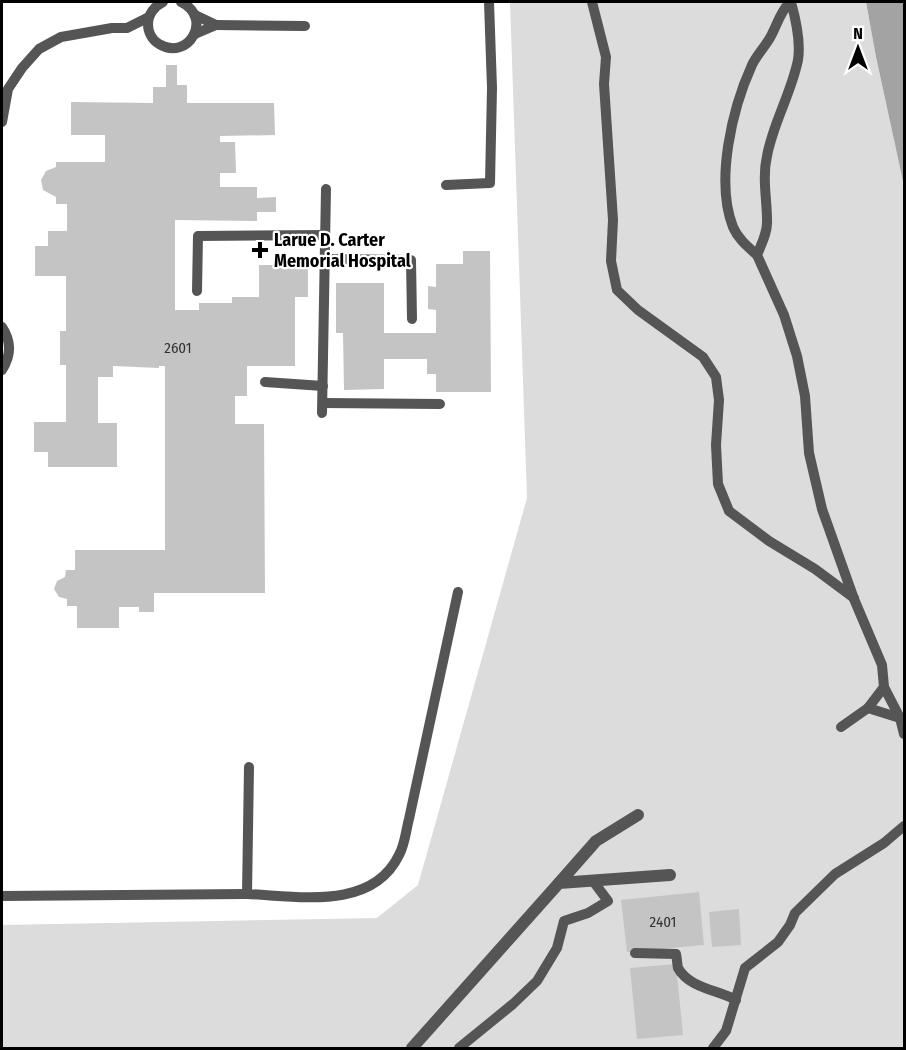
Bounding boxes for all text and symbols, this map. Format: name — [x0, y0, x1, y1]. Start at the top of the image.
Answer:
north arrow — [828, 18, 888, 78]
text: N — [853, 24, 863, 43]
place label: Larue D. Carter Memorial Hospital — [274, 229, 411, 272]
marker: Larue D. Carter Memorial Hospital — [251, 241, 269, 259]
house number: 2601 — [164, 339, 192, 357]
house number: 2401 — [650, 913, 676, 931]

